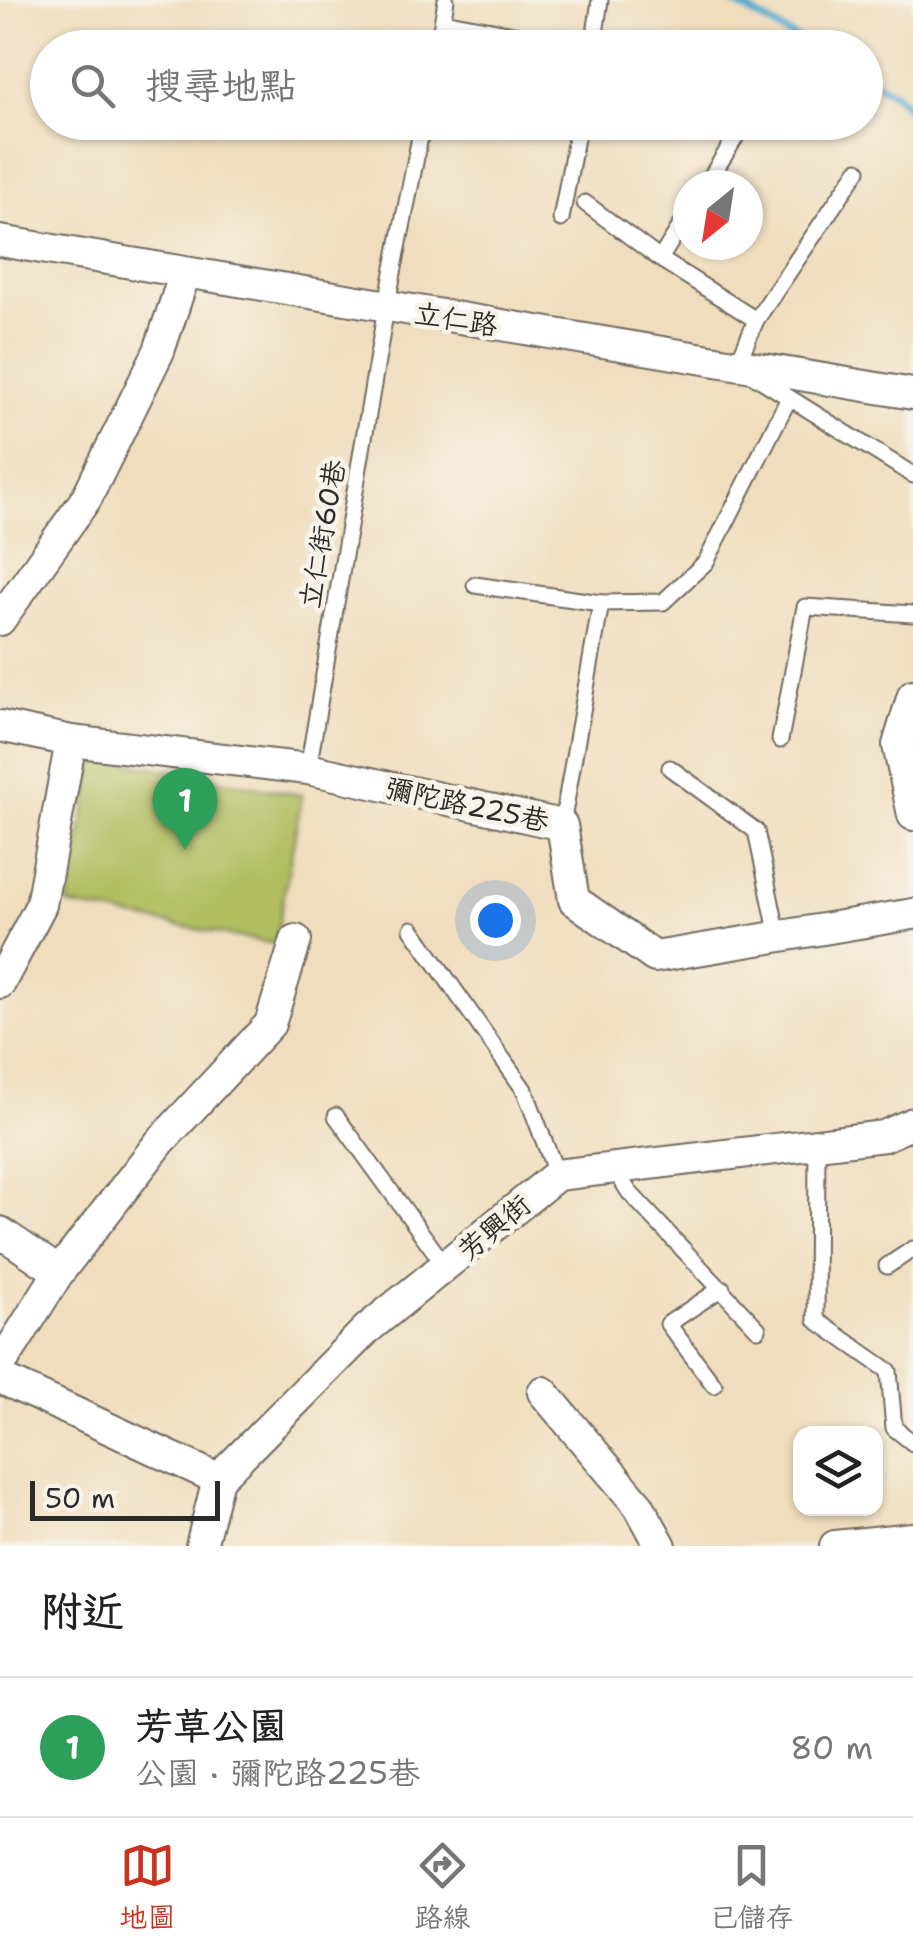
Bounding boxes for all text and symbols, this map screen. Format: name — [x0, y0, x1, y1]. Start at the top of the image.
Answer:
search box — [30, 30, 883, 140]
icon: search — [65, 58, 120, 113]
text: 搜尋地點 — [145, 60, 297, 111]
north arrow — [673, 170, 763, 260]
street label: 立仁路 — [412, 294, 500, 344]
street label: 立仁街60巷 — [290, 456, 354, 611]
pin: 1 — [152, 768, 218, 850]
street label: 彌陀路225巷 — [382, 768, 553, 840]
your location — [470, 895, 521, 946]
street label: 芳興街 — [450, 1185, 538, 1269]
map controls — [793, 1426, 883, 1516]
button: layers — [793, 1426, 883, 1516]
scale bar — [30, 1476, 220, 1520]
text: 50 m — [45, 1479, 115, 1517]
text: 附近 — [40, 1583, 124, 1639]
text: 芳草公園 — [135, 1700, 287, 1751]
text: 1 — [65, 1726, 80, 1769]
text: 80 m — [790, 1726, 873, 1769]
text: 公園 · 彌陀路225巷 — [135, 1751, 420, 1794]
tab: 地圖 — [119, 1838, 176, 1936]
tab: 路線 — [414, 1838, 471, 1936]
tab: 已儲存 — [709, 1838, 794, 1936]

